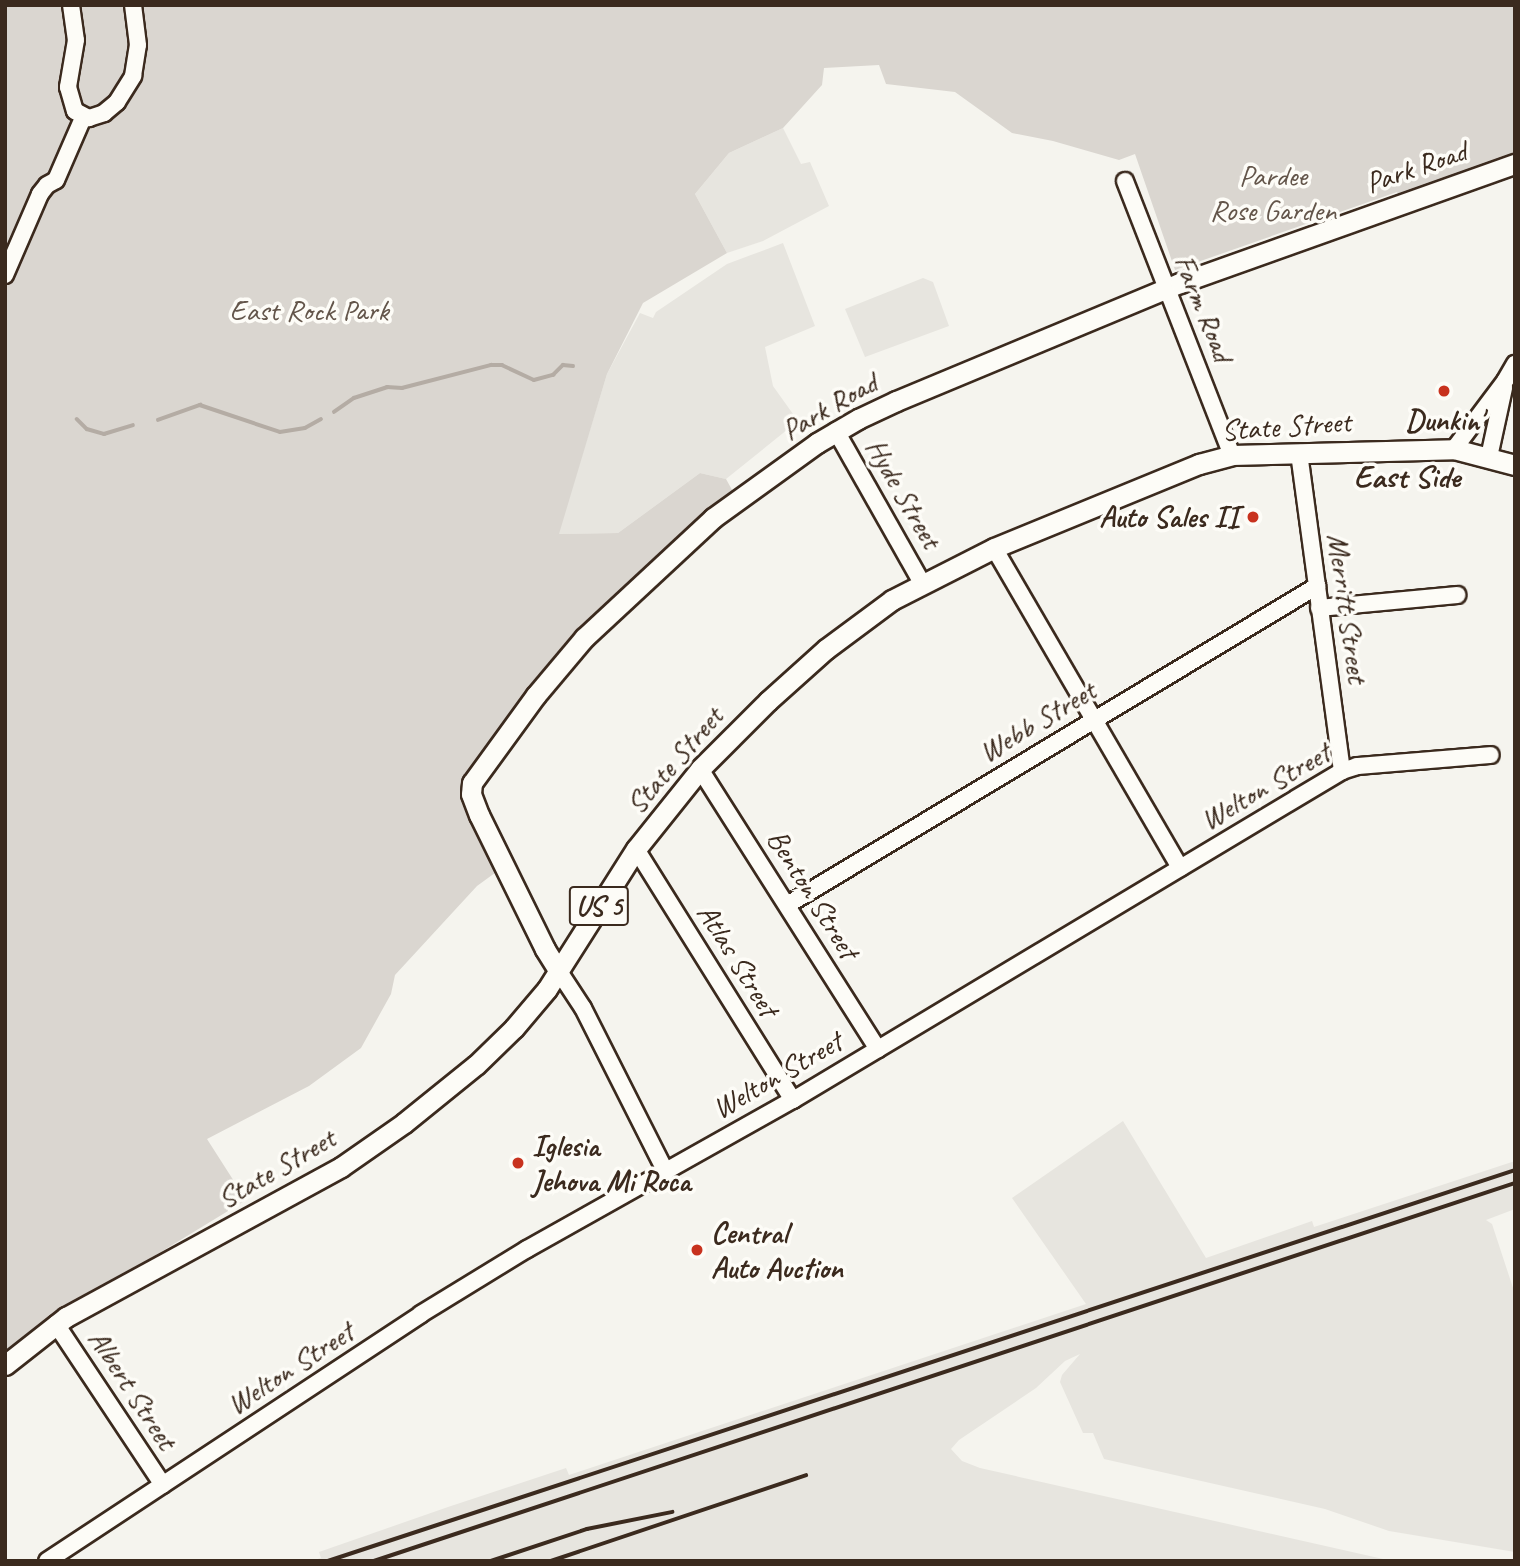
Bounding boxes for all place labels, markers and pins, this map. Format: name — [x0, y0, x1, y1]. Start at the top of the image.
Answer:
marker: Dunkin' — [1436, 383, 1452, 399]
place label: Dunkin' — [1406, 402, 1482, 438]
place label: Auto Sales II — [1099, 499, 1239, 535]
marker: Auto Sales II — [1245, 509, 1261, 525]
place label: Iglesia Jehova Mi Roca — [532, 1128, 691, 1198]
marker: Iglesia Jehova Mi Roca — [510, 1155, 526, 1171]
place label: Central Auto Auction — [711, 1215, 843, 1286]
marker: Central Auto Auction — [689, 1242, 705, 1258]

